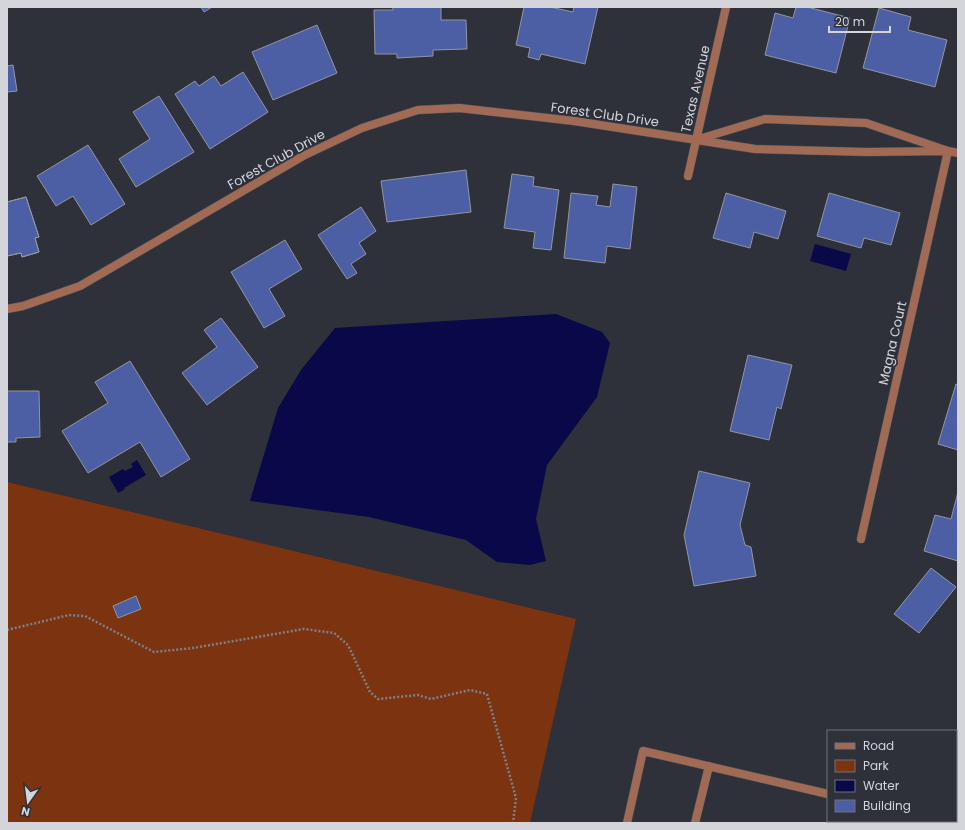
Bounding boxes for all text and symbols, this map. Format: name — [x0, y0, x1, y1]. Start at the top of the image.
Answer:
scale bar — [829, 8, 890, 34]
text: 20 m — [835, 13, 865, 30]
street label: Texas Avenue — [676, 44, 715, 135]
street label: Forest Club Drive — [550, 97, 660, 132]
street label: Forest Club Drive — [224, 125, 329, 194]
street label: Magna Court — [874, 299, 911, 387]
legend — [827, 730, 957, 822]
text: Road — [863, 737, 894, 754]
text: Park — [863, 757, 890, 774]
text: Water — [863, 777, 900, 794]
north arrow — [8, 782, 48, 822]
text: Building — [863, 797, 911, 814]
text: N — [20, 803, 32, 820]

